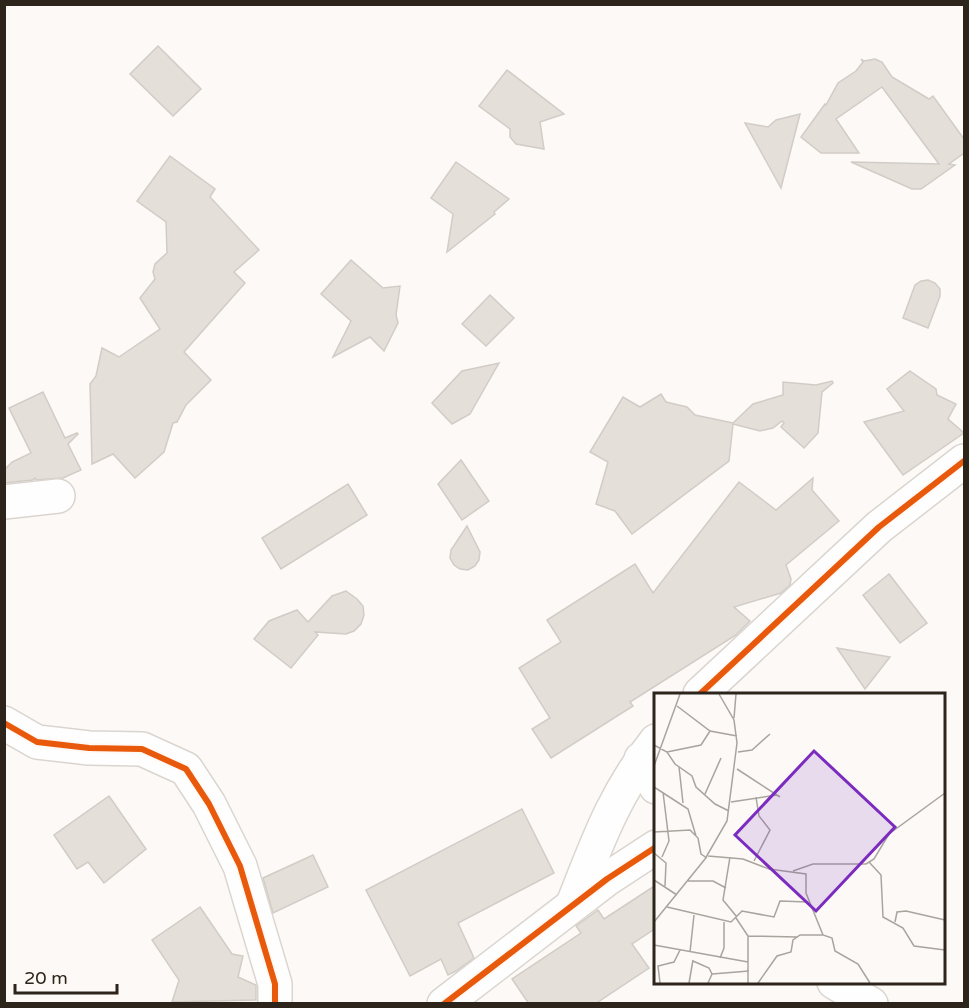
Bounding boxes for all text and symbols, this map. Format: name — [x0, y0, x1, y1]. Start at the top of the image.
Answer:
inset map — [654, 693, 945, 984]
scale bar — [15, 957, 117, 995]
text: 20 m — [24, 967, 68, 989]

